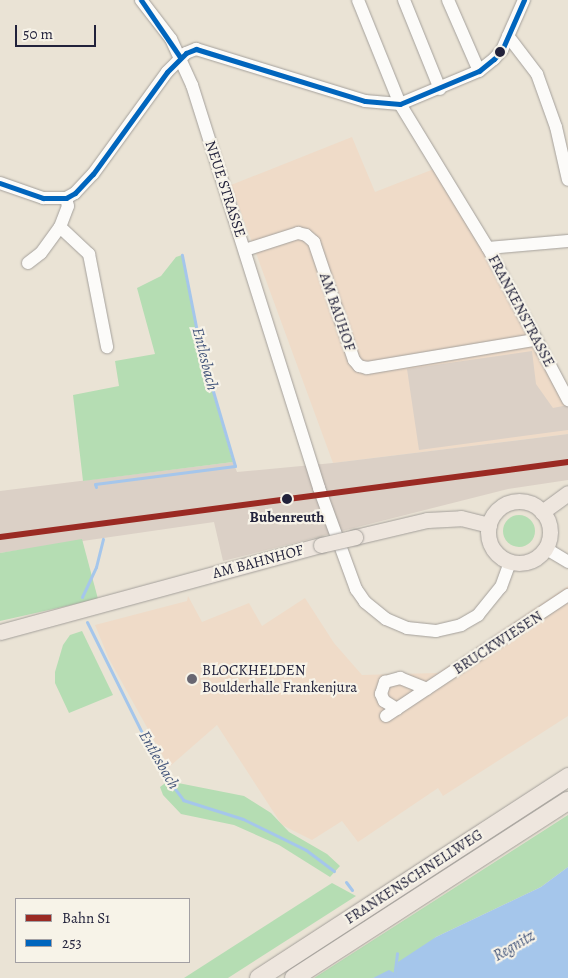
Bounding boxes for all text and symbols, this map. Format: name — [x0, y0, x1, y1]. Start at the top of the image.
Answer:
scale bar — [18, 15, 99, 47]
text: 50 m — [23, 24, 53, 44]
unlabelled marker — [495, 47, 505, 57]
street label: NEUE STRASSE — [201, 138, 249, 240]
street label: FRANKENSTRASSE — [484, 252, 558, 370]
street label: AM BAUHOF — [315, 270, 359, 354]
water label: Entlesbach — [188, 326, 222, 392]
marker: Bubenreuth — [279, 491, 295, 507]
place label: Bubenreuth — [250, 509, 324, 527]
street label: AM BAHNHOF — [210, 541, 306, 583]
street label: BRUCKWIESEN — [450, 607, 546, 679]
place label: BLOCKHELDEN Boulderhalle Frankenjura — [202, 661, 357, 696]
marker: BLOCKHELDEN Boulderhalle Frankenjura — [186, 673, 198, 685]
water label: Entlesbach — [135, 727, 183, 793]
street label: FRANKENSCHNELLWEG — [342, 826, 486, 928]
legend — [15, 898, 190, 963]
text: Bahn S1 — [62, 908, 110, 928]
water label: Regnitz — [490, 927, 538, 965]
text: 253 — [62, 933, 82, 953]

